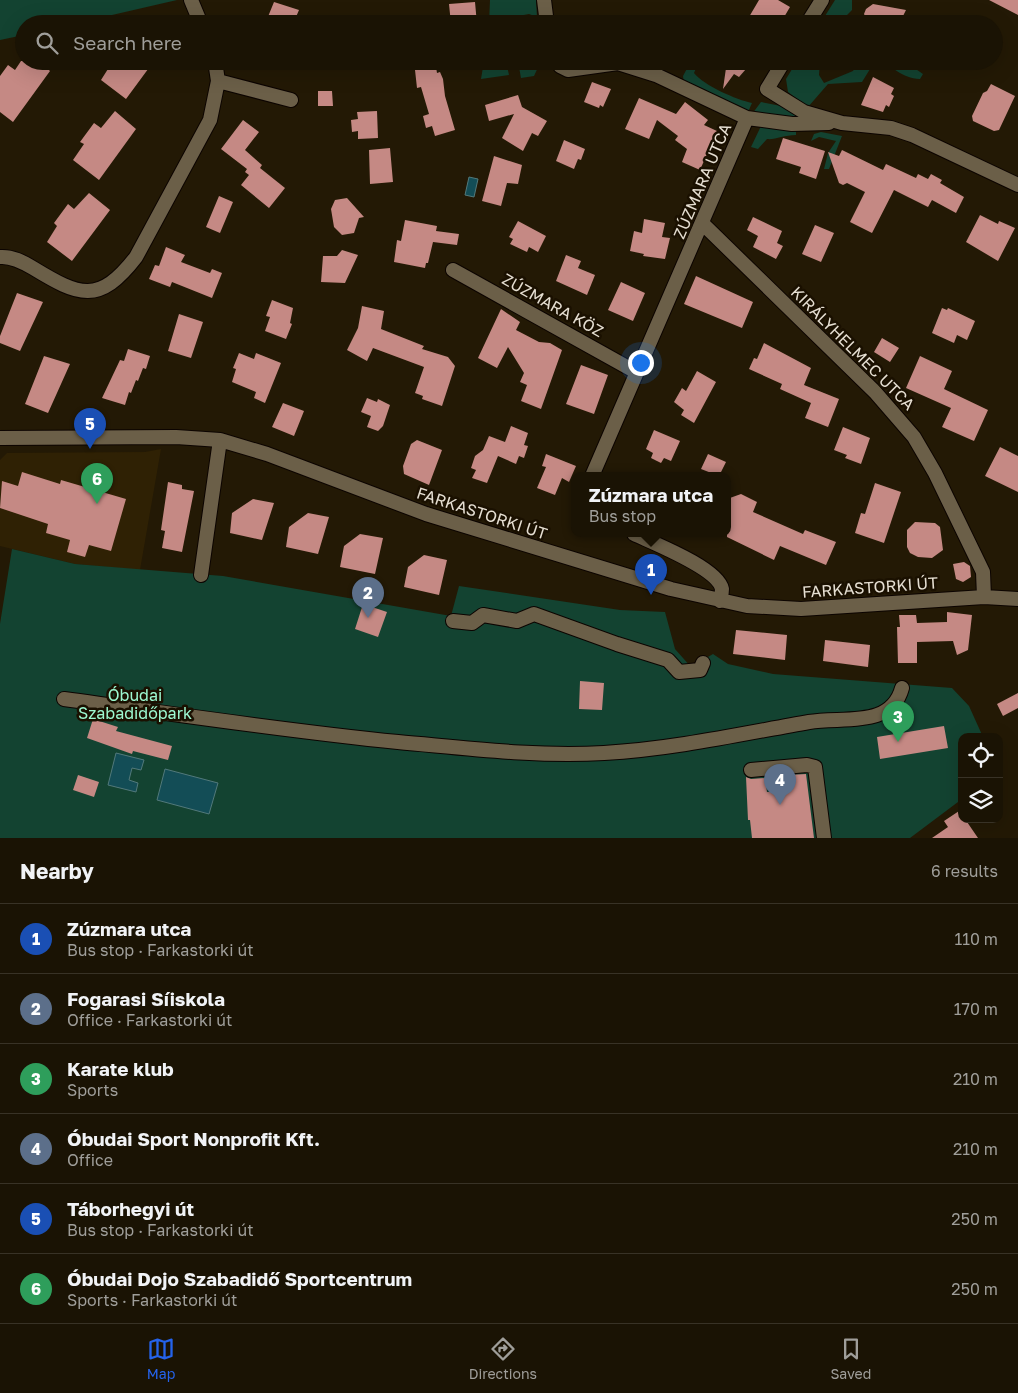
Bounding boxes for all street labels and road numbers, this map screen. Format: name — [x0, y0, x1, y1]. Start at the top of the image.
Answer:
street label: ZÚZMARA UTCA — [669, 120, 735, 242]
street label: ZÚZMARA KÖZ — [499, 269, 607, 341]
street label: KIRÁLYHELMEC UTCA — [787, 282, 919, 414]
street label: FARKASTORKI ÚT — [414, 482, 550, 544]
street label: FARKASTORKI ÚT — [801, 572, 939, 602]

